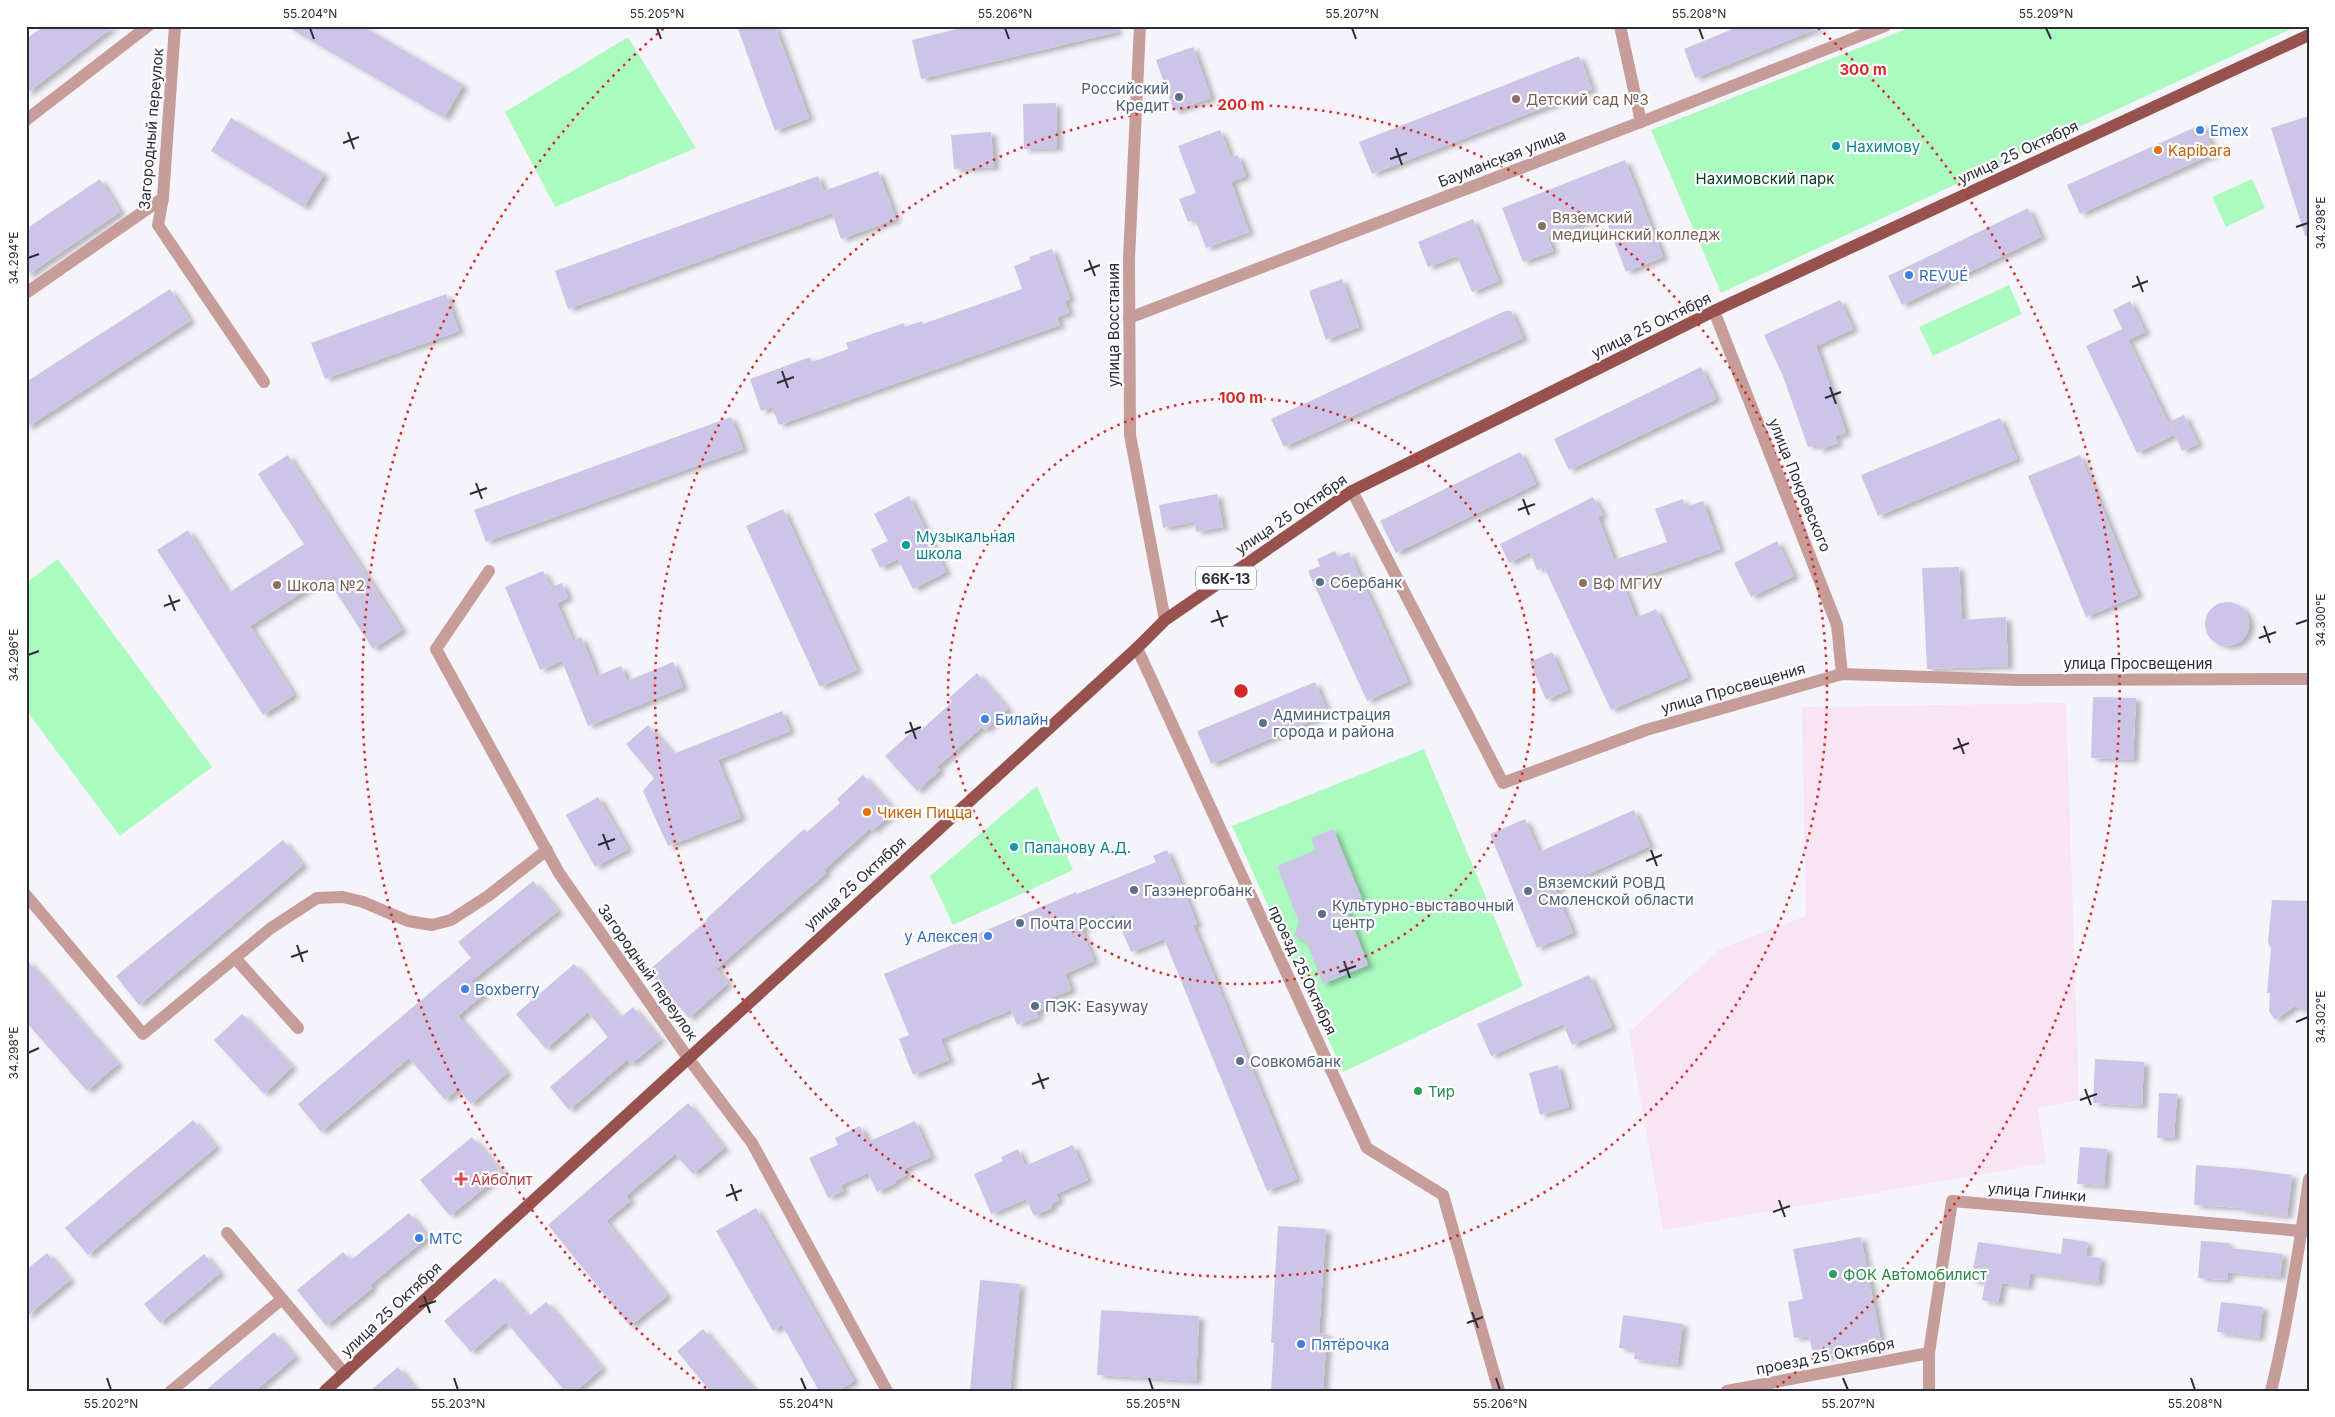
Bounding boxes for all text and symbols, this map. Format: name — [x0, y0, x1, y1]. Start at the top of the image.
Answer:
text: 55.204°N — [283, 6, 337, 21]
text: 55.205°N — [630, 6, 684, 21]
text: 55.206°N — [978, 6, 1032, 21]
text: 55.207°N — [1325, 6, 1379, 21]
text: 55.208°N — [1672, 6, 1726, 21]
text: 55.209°N — [2019, 6, 2073, 21]
street label: Загородный переулок — [134, 47, 168, 211]
text: 300 m — [1839, 60, 1887, 79]
place label: Российский Кредит — [1081, 79, 1169, 115]
place label: Детский сад №3 — [1526, 90, 1649, 109]
marker: Российский Кредит — [1173, 91, 1185, 103]
marker: Детский сад №3 — [1510, 93, 1522, 105]
text: 200 m — [1218, 95, 1264, 114]
street label: улица 25 Октября — [1955, 116, 2081, 188]
place label: Emex — [2210, 121, 2249, 140]
marker: Emex — [2194, 124, 2206, 136]
street label: Бауманская улица — [1435, 125, 1569, 191]
place label: Нахимову — [1846, 137, 1921, 156]
marker: Нахимову — [1830, 140, 1842, 152]
place label: Kapibara — [2168, 141, 2231, 160]
marker: Kapibara — [2152, 144, 2164, 156]
park label: Нахимовский парк — [1696, 169, 1834, 188]
text: 34.298°E — [2313, 197, 2328, 249]
place label: Вяземский медицинский колледж — [1552, 208, 1720, 244]
marker: Вяземский медицинский колледж — [1536, 220, 1548, 232]
text: 34.294°E — [6, 231, 21, 285]
street label: улица Восстания — [1104, 263, 1123, 387]
place label: REVUÉ — [1919, 266, 1968, 285]
marker: REVUÉ — [1903, 269, 1915, 281]
street label: улица 25 Октября — [1588, 288, 1714, 362]
text: 100 m — [1219, 388, 1263, 407]
street label: улица Покровского — [1765, 415, 1835, 555]
street label: улица 25 Октября — [1232, 470, 1350, 558]
place label: Музыкальная школа — [916, 527, 1015, 563]
marker: Музыкальная школа — [900, 539, 912, 551]
road number: 66К-13 — [1196, 566, 1256, 590]
place label: Сбербанк — [1330, 573, 1402, 592]
place label: ВФ МГИУ — [1593, 574, 1663, 593]
place label: Школа №2 — [287, 576, 365, 595]
marker: Сбербанк — [1314, 576, 1326, 588]
marker: ВФ МГИУ — [1577, 577, 1589, 589]
marker: Школа №2 — [271, 579, 283, 591]
text: 34.300°E — [2313, 593, 2328, 647]
text: 34.296°E — [6, 628, 21, 682]
street label: улица Просвещения — [2063, 654, 2213, 673]
street label: улица Просвещения — [1659, 658, 1807, 718]
centre of rings — [1232, 682, 1250, 700]
place label: Администрация города и района — [1273, 705, 1395, 741]
place label: Билайн — [995, 710, 1048, 729]
marker: Билайн — [979, 713, 991, 725]
marker: Администрация города и района — [1257, 717, 1269, 729]
place label: Чикен Пицца — [877, 803, 972, 822]
marker: Чикен Пицца — [861, 806, 873, 818]
street label: улица 25 Октября — [800, 832, 910, 934]
place label: Папанову А.Д. — [1024, 838, 1131, 857]
marker: Папанову А.Д. — [1008, 841, 1020, 853]
place label: Вяземский РОВД Смоленской области — [1538, 873, 1694, 909]
place label: Газэнергобанк — [1144, 881, 1252, 900]
marker: Газэнергобанк — [1128, 884, 1140, 896]
marker: Вяземский РОВД Смоленской области — [1522, 885, 1534, 897]
place label: Культурно-выставочный центр — [1332, 896, 1514, 932]
street label: Загородный переулок — [594, 900, 702, 1044]
street label: проезд 25 Октября — [1265, 902, 1341, 1038]
marker: Культурно-выставочный центр — [1316, 908, 1328, 920]
place label: Почта России — [1030, 914, 1132, 933]
marker: Почта России — [1014, 917, 1026, 929]
place label: у Алексея — [904, 927, 978, 946]
marker: у Алексея — [982, 930, 994, 942]
place label: Boxberry — [475, 980, 540, 999]
marker: Boxberry — [459, 983, 471, 995]
text: 34.302°E — [2313, 991, 2328, 1043]
place label: ПЭК: Easyway — [1045, 997, 1149, 1016]
marker: ПЭК: Easyway — [1029, 1000, 1041, 1012]
text: 34.298°E — [6, 1027, 21, 1079]
place label: Совкомбанк — [1250, 1052, 1341, 1071]
marker: Совкомбанк — [1234, 1055, 1246, 1067]
place label: Тир — [1428, 1082, 1455, 1101]
marker: Тир — [1412, 1085, 1424, 1097]
place label: Айболит — [471, 1170, 533, 1189]
marker: Айболит — [455, 1173, 467, 1185]
street label: улица Глинки — [1987, 1178, 2087, 1206]
place label: МТС — [429, 1229, 463, 1248]
marker: МТС — [413, 1232, 425, 1244]
street label: улица 25 Октября — [337, 1258, 445, 1360]
place label: ФОК Автомобилист — [1843, 1265, 1987, 1284]
marker: ФОК Автомобилист — [1827, 1268, 1839, 1280]
street label: проезд 25 Октября — [1754, 1333, 1896, 1379]
place label: Пятёрочка — [1311, 1335, 1390, 1354]
marker: Пятёрочка — [1295, 1338, 1307, 1350]
text: 55.202°N — [84, 1396, 138, 1411]
text: 55.203°N — [431, 1396, 485, 1411]
text: 55.204°N — [779, 1396, 833, 1411]
text: 55.205°N — [1126, 1396, 1180, 1411]
text: 55.206°N — [1473, 1396, 1527, 1411]
text: 55.207°N — [1821, 1396, 1875, 1411]
text: 55.208°N — [2168, 1396, 2222, 1411]

